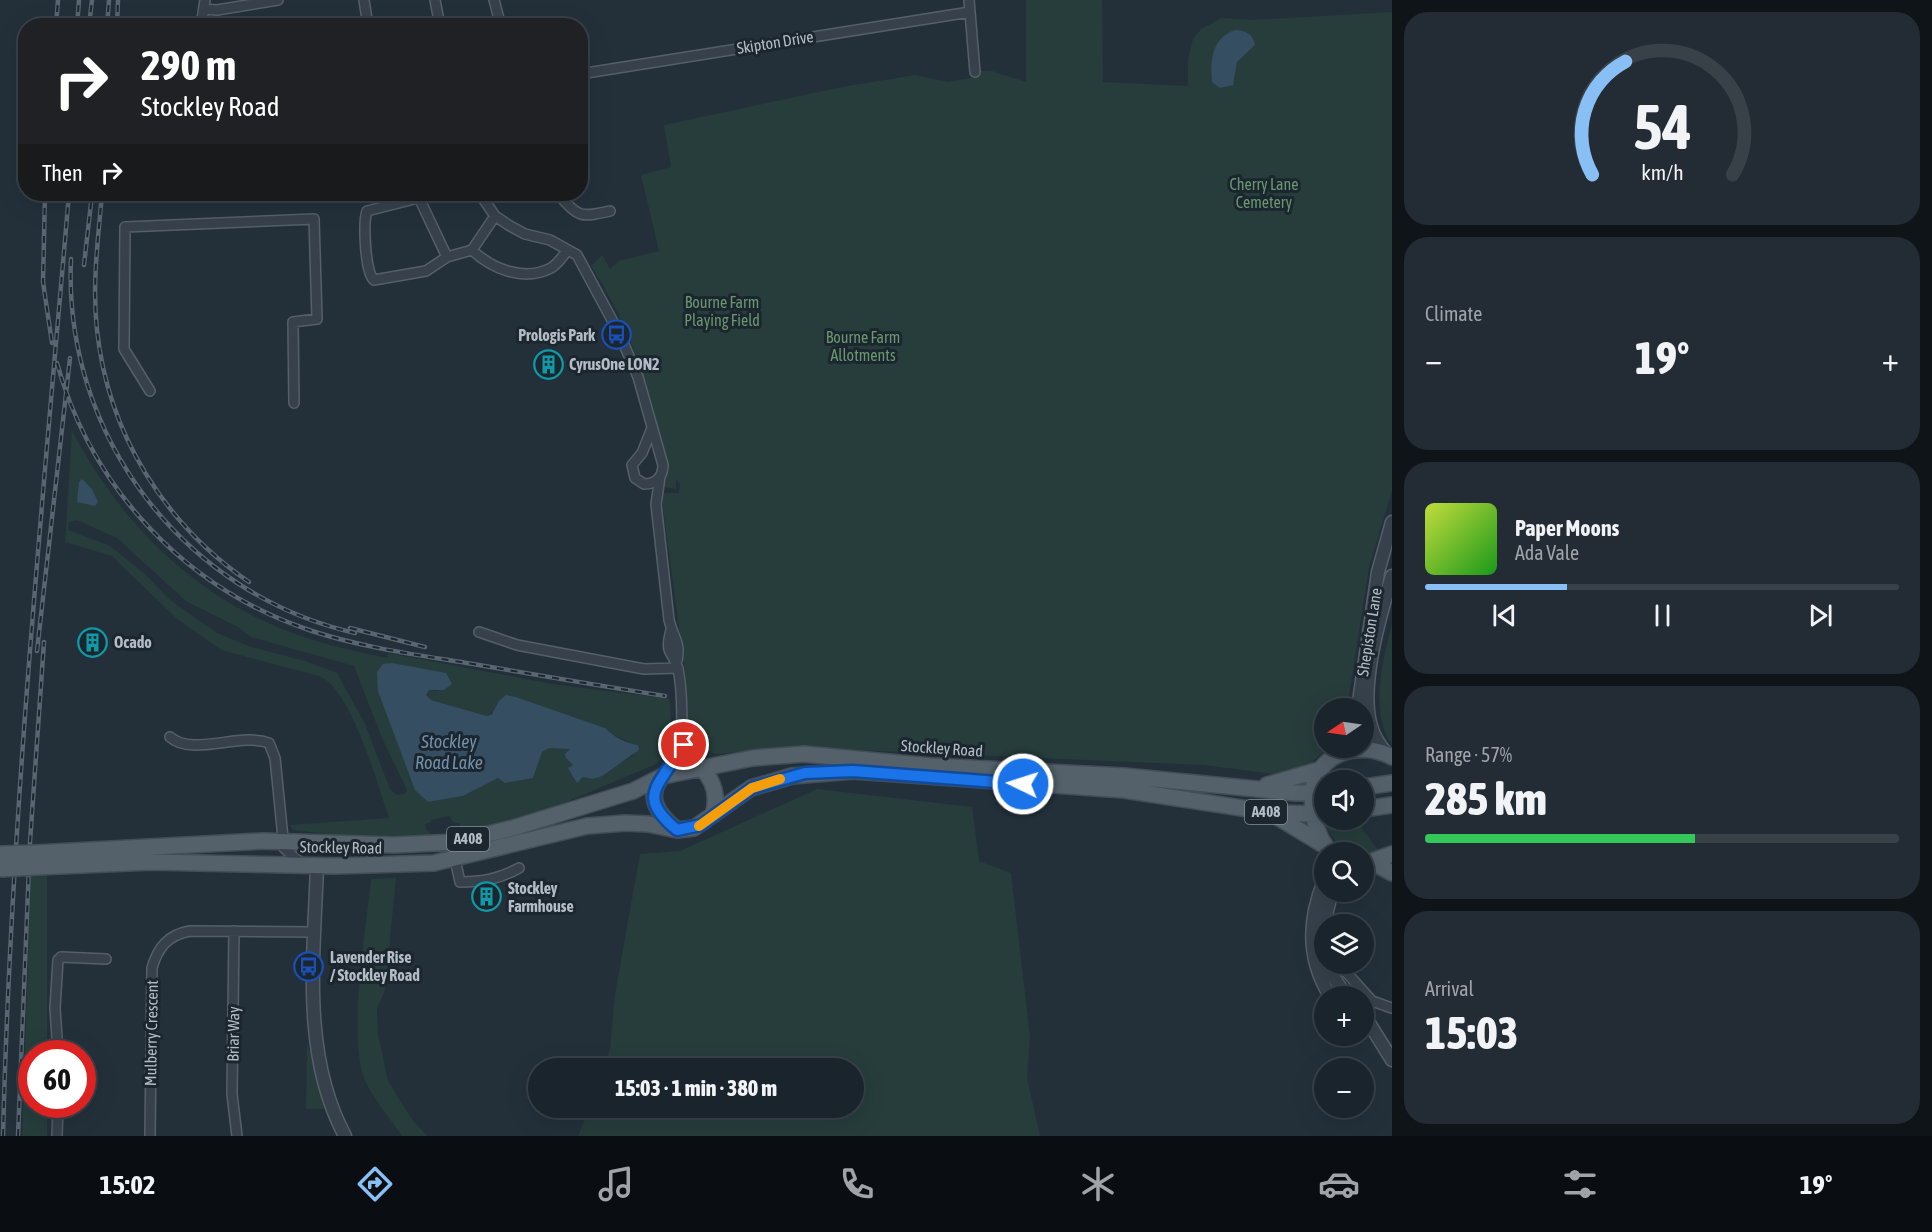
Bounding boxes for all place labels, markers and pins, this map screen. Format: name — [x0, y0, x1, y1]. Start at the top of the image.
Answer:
bus stop icon: Prologis Park — [600, 319, 632, 351]
place label: Prologis Park — [518, 326, 596, 344]
building icon: CyrusOne LON2 — [532, 348, 564, 380]
place label: CyrusOne LON2 — [569, 355, 660, 373]
building icon: Ocado — [77, 626, 109, 658]
place label: Ocado — [114, 633, 152, 651]
pin — [658, 719, 709, 770]
place label: Stockley Farmhouse — [508, 879, 574, 915]
building icon: Stockley Farmhouse — [471, 881, 503, 913]
place label: Lavender Rise / Stockley Road — [330, 948, 420, 984]
bus stop icon: Lavender Rise / Stockley Road — [293, 950, 325, 982]

